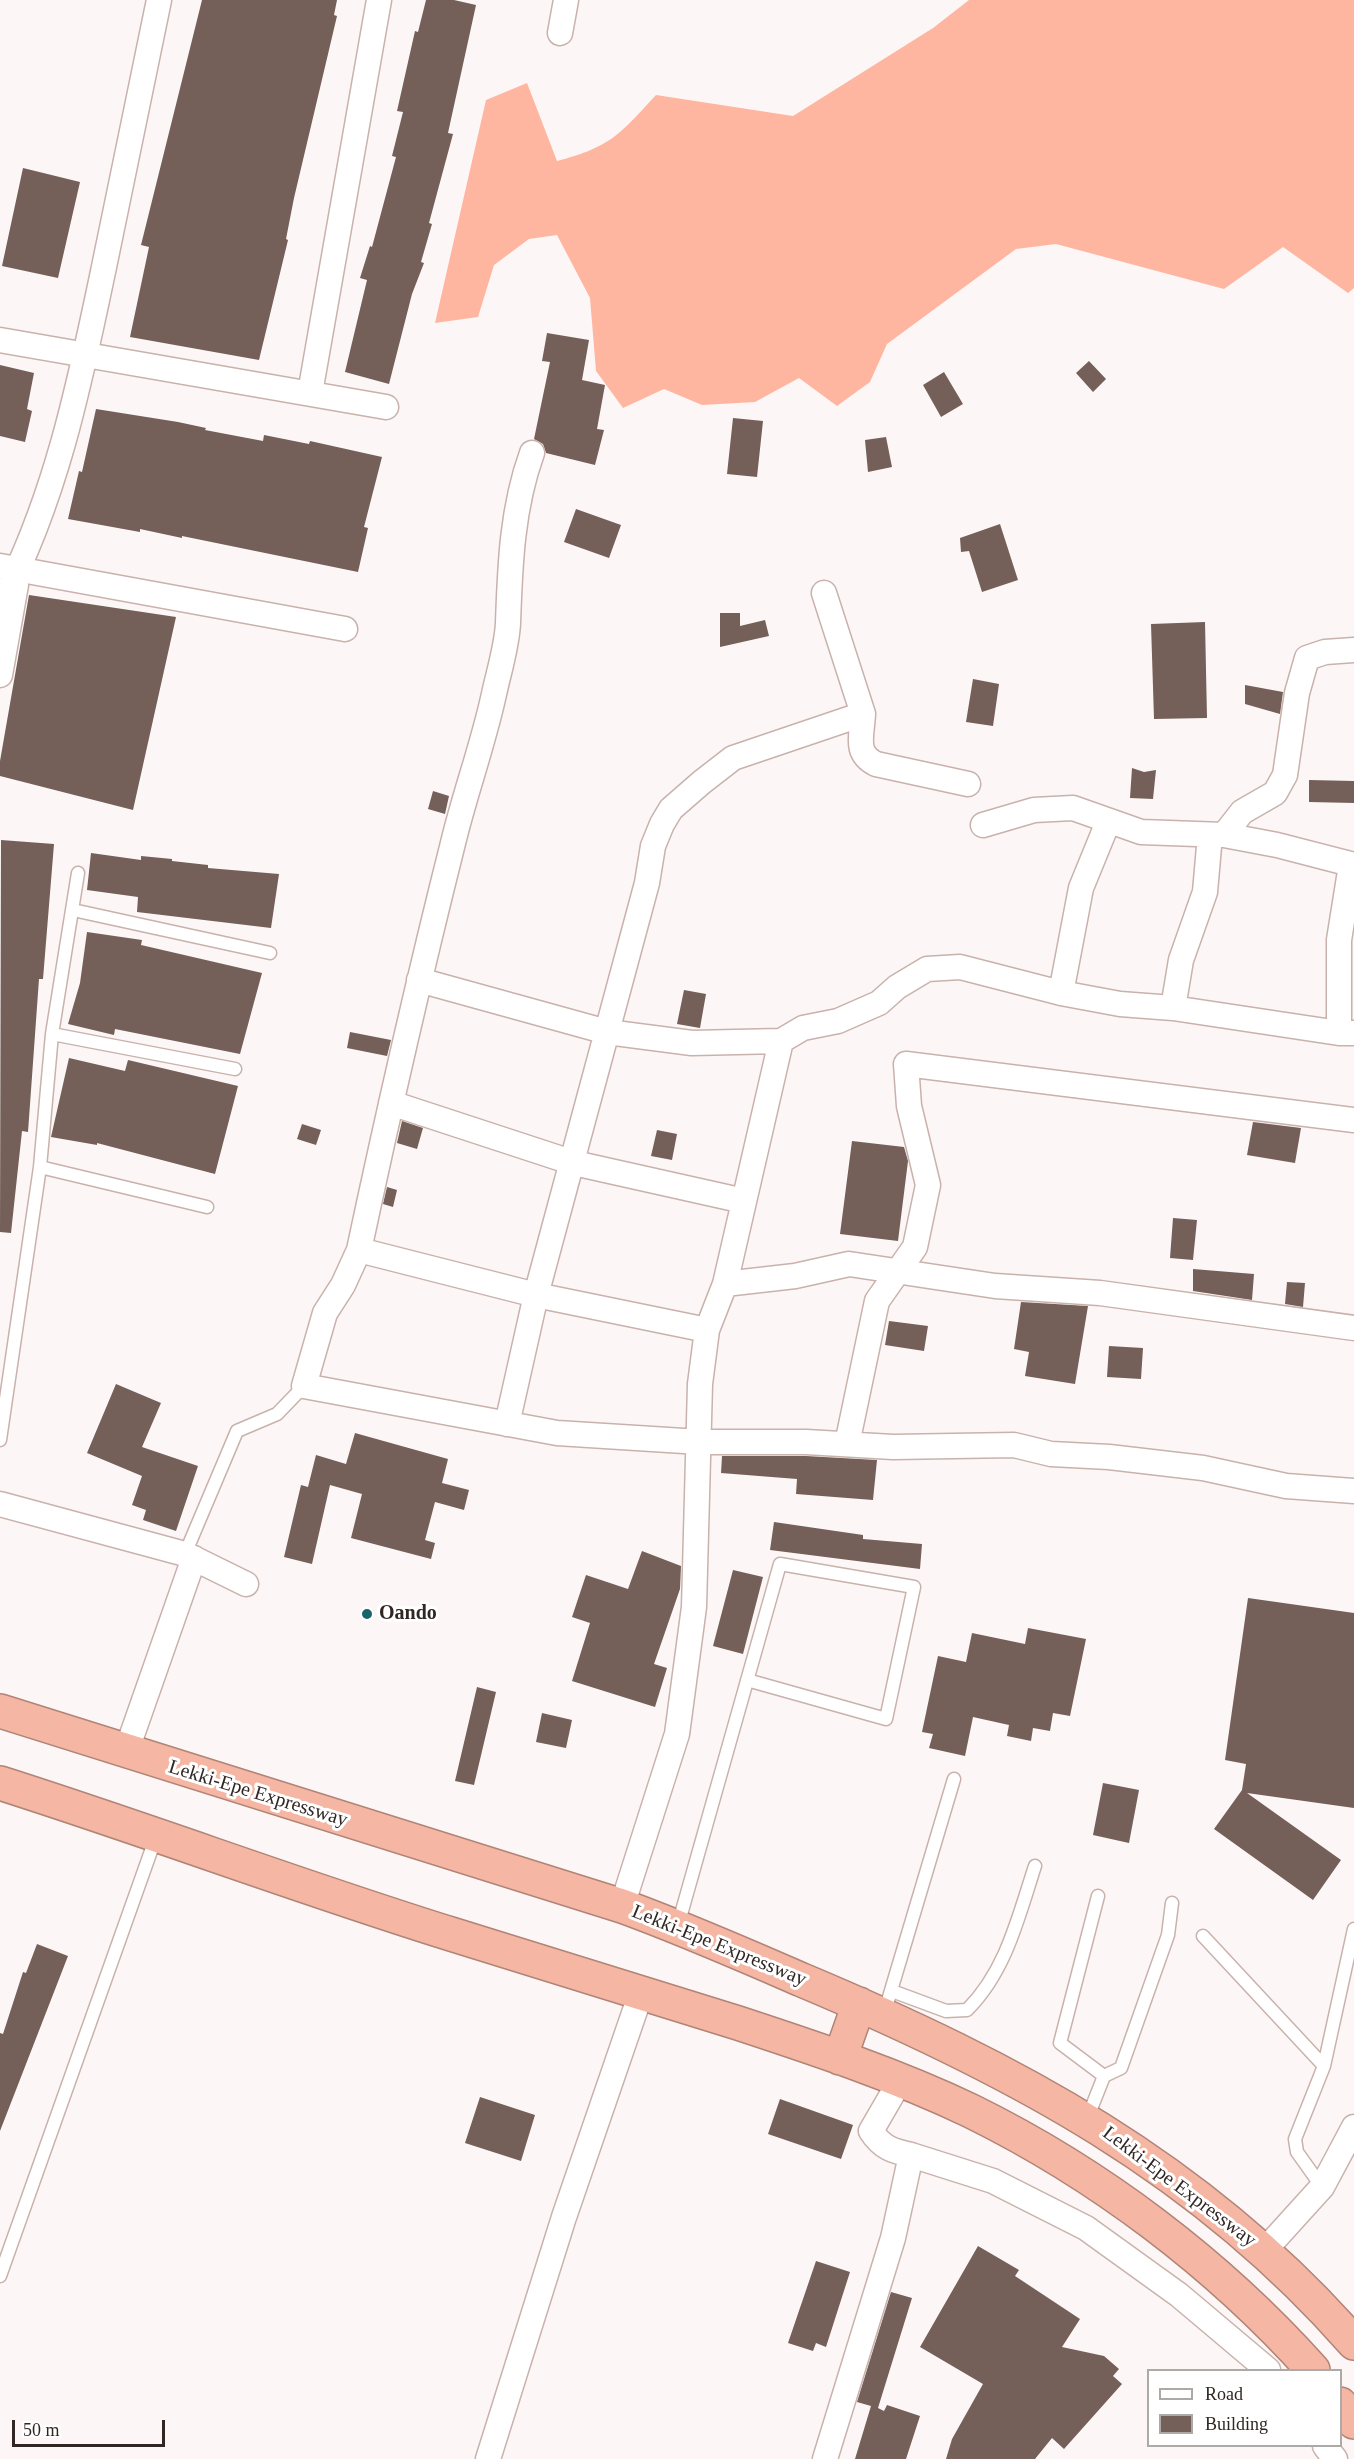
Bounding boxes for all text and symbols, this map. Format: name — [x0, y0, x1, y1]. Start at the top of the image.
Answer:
place label: Oando — [379, 1602, 437, 1626]
marker: Oando — [360, 1607, 374, 1621]
street label: Lekki-Epe Expressway — [166, 1755, 350, 1833]
street label: Lekki-Epe Expressway — [628, 1900, 810, 1992]
street label: Lekki-Epe Expressway — [1097, 2121, 1261, 2253]
legend — [1147, 2369, 1342, 2447]
text: Road — [1205, 2384, 1243, 2404]
scale bar — [15, 2408, 168, 2446]
text: Building — [1205, 2414, 1268, 2434]
text: 50 m — [23, 2420, 60, 2440]

